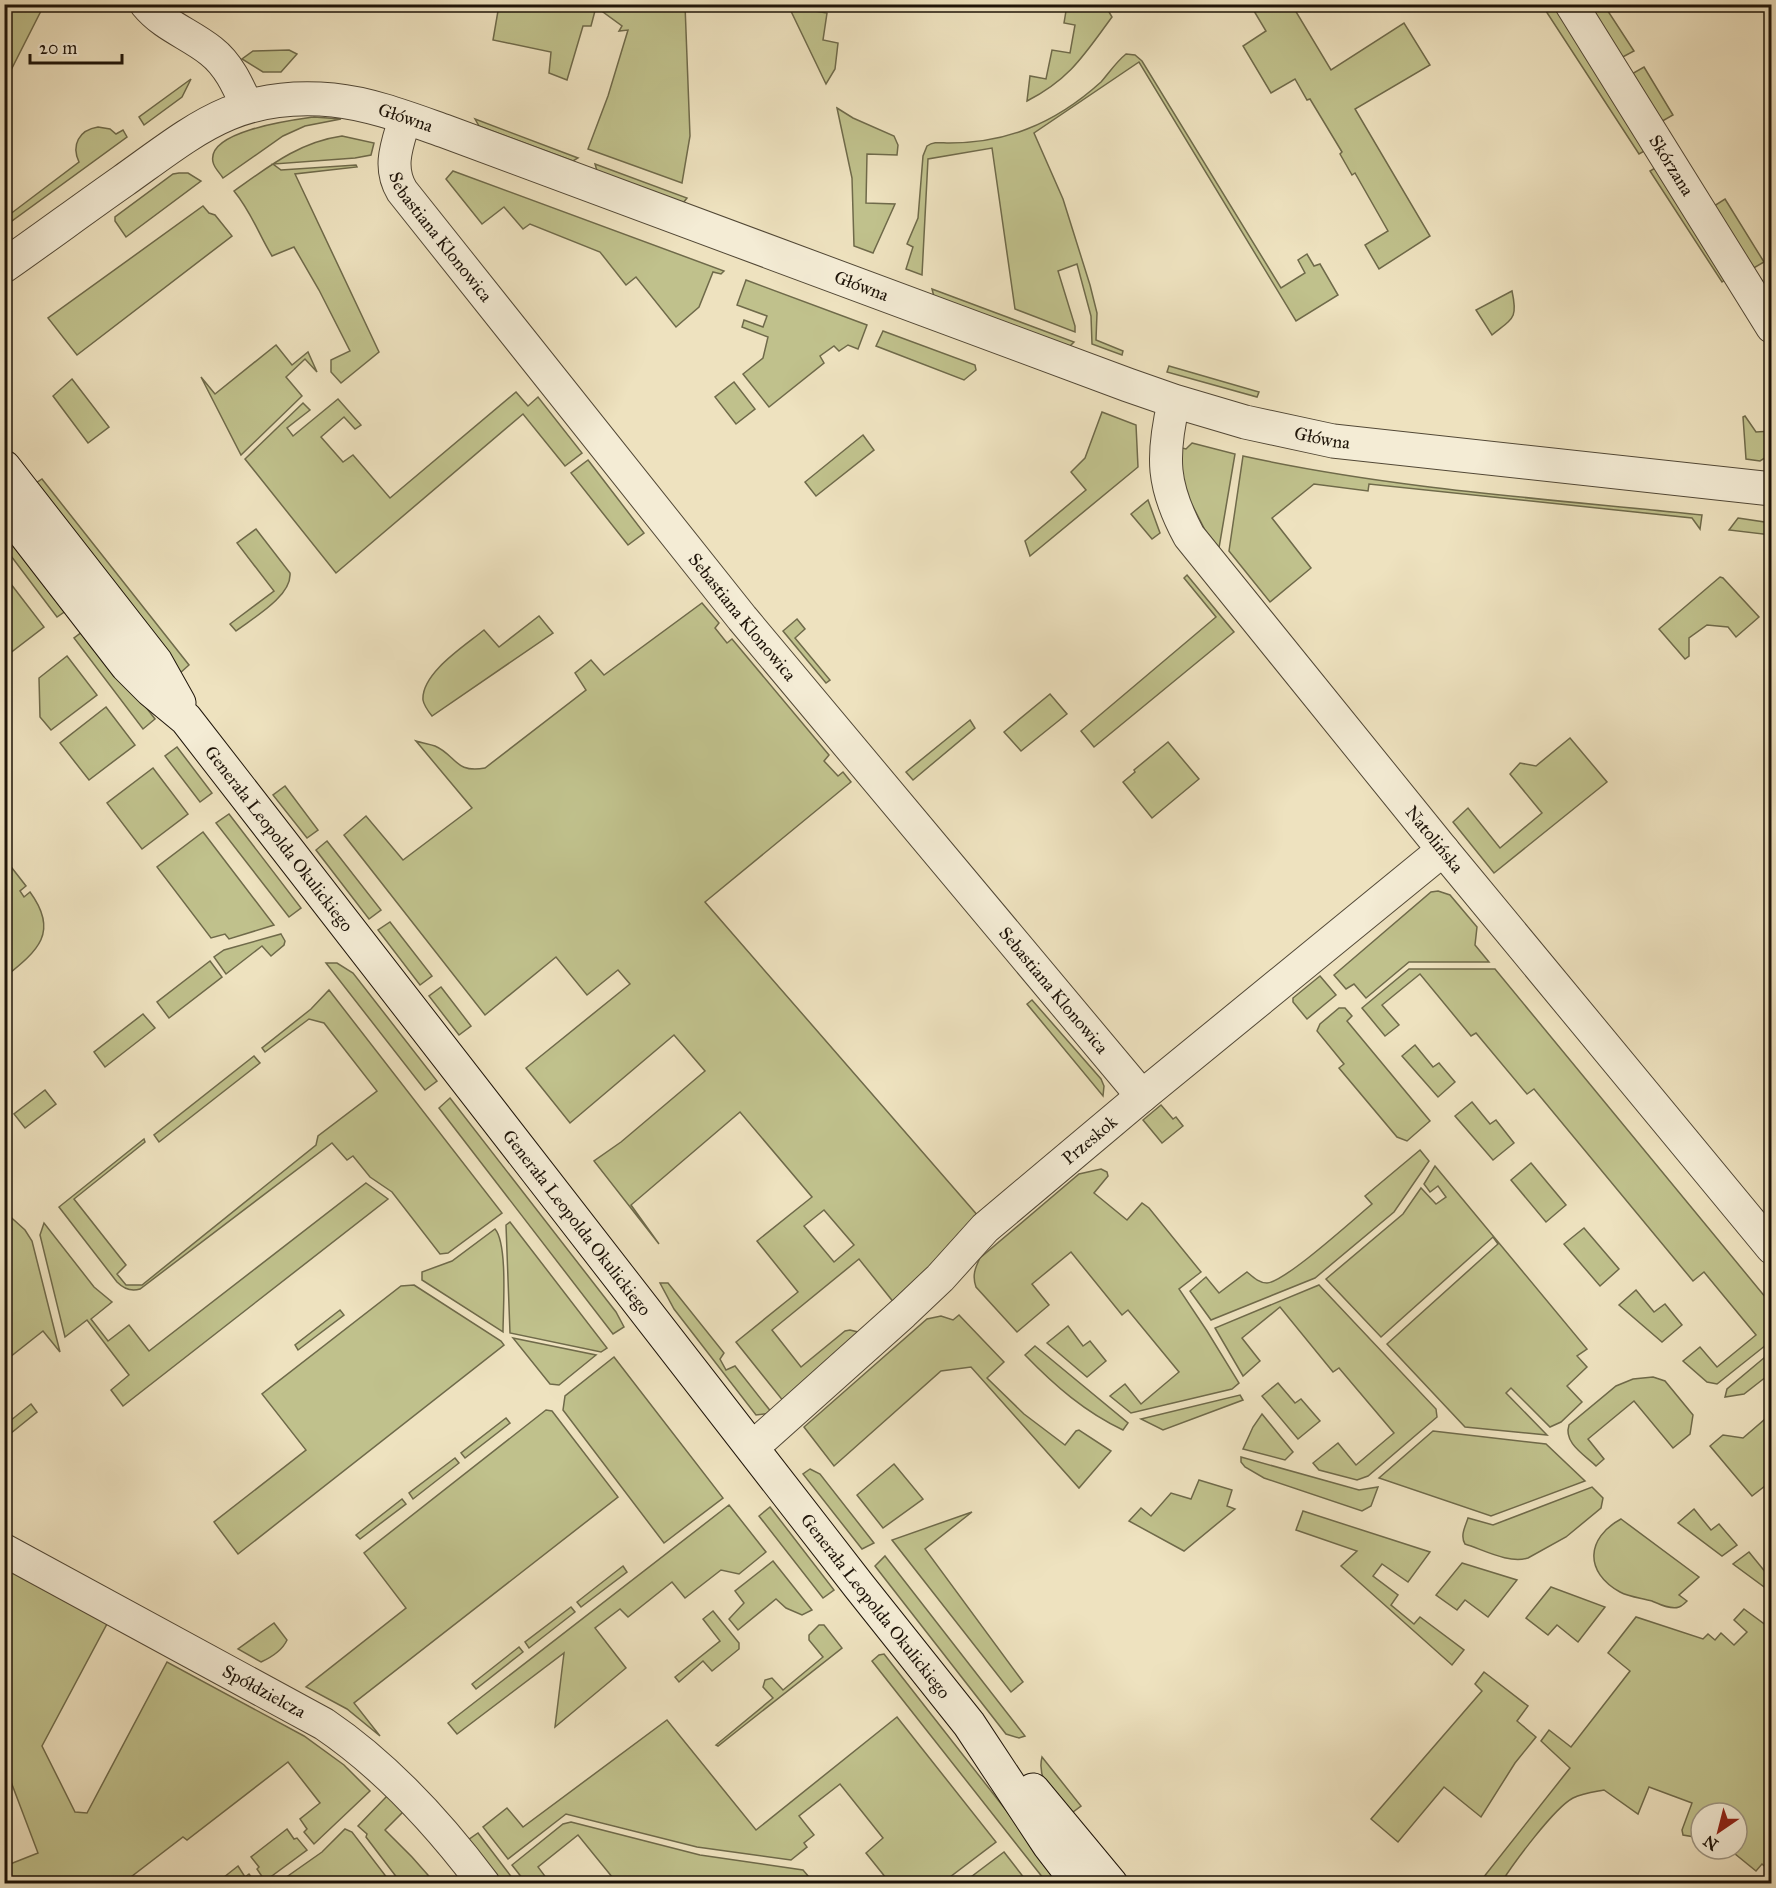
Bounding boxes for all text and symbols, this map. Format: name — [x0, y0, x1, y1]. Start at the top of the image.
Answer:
scale bar — [30, 27, 122, 65]
text: 20 m — [39, 37, 77, 59]
street label: Główna — [376, 98, 436, 137]
street label: Skórzana — [1644, 131, 1699, 200]
street label: Sebastiana Klonowica — [384, 170, 497, 307]
street label: Główna — [831, 266, 892, 306]
street label: Główna — [1292, 422, 1351, 454]
street label: Sebastiana Klonowica — [684, 549, 801, 686]
street label: Generała Leopolda Okulickiego — [200, 741, 358, 936]
street label: Natolińska — [1401, 801, 1468, 878]
street label: Sebastiana Klonowica — [994, 922, 1113, 1058]
street label: Przeskok — [1058, 1110, 1122, 1169]
street label: Generała Leopolda Okulickiego — [498, 1125, 656, 1320]
street label: Generała Leopolda Okulickiego — [796, 1509, 955, 1703]
street label: Spółdzielcza — [219, 1660, 310, 1723]
north arrow — [1689, 1801, 1749, 1861]
text: N — [1699, 1831, 1722, 1855]

